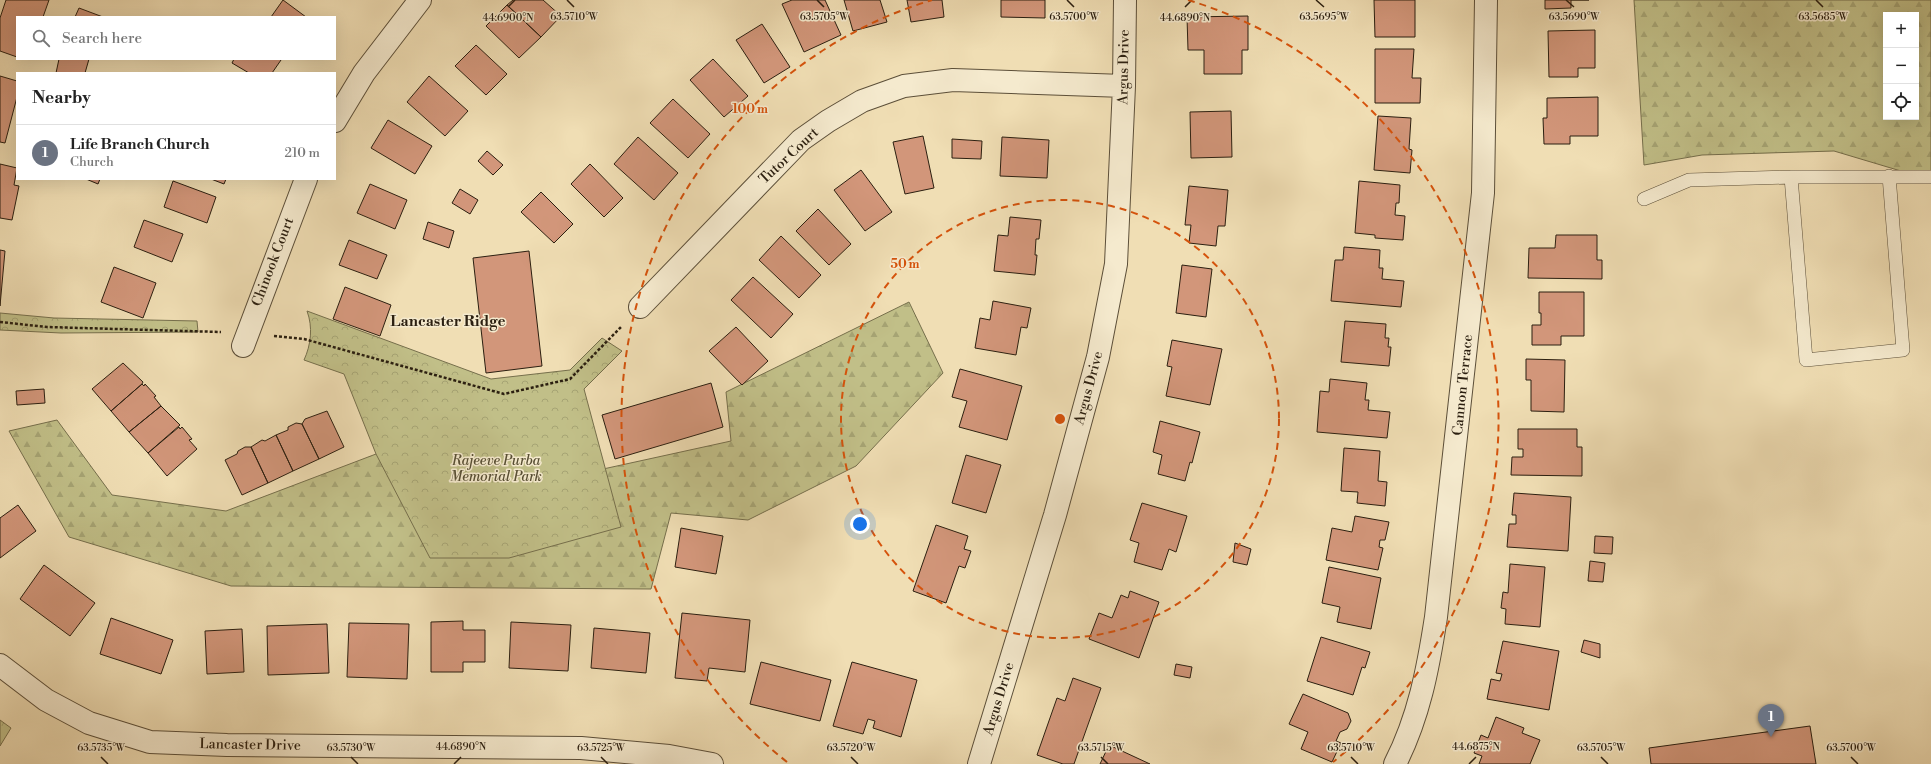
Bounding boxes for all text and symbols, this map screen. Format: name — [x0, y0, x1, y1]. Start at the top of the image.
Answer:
text: 63.5710°W — [550, 11, 599, 23]
text: 63.5705°W — [800, 11, 849, 23]
text: 63.5700°W — [1049, 11, 1100, 23]
text: 63.5695°W — [1299, 11, 1350, 23]
text: 63.5690°W — [1549, 11, 1600, 23]
text: 63.5685°W — [1798, 11, 1849, 23]
text: 44.6900°N — [483, 12, 534, 24]
text: 44.6890°N — [1160, 12, 1211, 24]
map controls — [1883, 12, 1919, 120]
button: + — [1883, 12, 1919, 48]
search box — [16, 16, 336, 60]
icon: search — [30, 27, 52, 49]
text: Search here — [62, 29, 142, 48]
street label: Argus Drive — [1114, 29, 1134, 106]
button: − — [1883, 48, 1919, 84]
button: locate — [1883, 84, 1919, 120]
text: Nearby — [32, 87, 91, 109]
text: 100 m — [732, 102, 768, 117]
street label: Tutor Court — [755, 124, 823, 188]
text: Life Branch Church — [70, 135, 209, 154]
text: 1 — [42, 145, 48, 161]
text: 210 m — [285, 145, 320, 161]
text: Church — [70, 154, 114, 170]
street label: Chinook Court — [248, 215, 298, 309]
text: 50 m — [890, 257, 920, 272]
district label: Lancaster Ridge — [390, 312, 506, 331]
street label: Cannon Terrace — [1449, 333, 1477, 437]
street label: Argus Drive — [1070, 349, 1107, 428]
centre of rings — [1053, 412, 1067, 426]
park label: Rajeeve Purba Memorial Park — [450, 452, 542, 486]
your location — [850, 514, 870, 534]
street label: Argus Drive — [979, 660, 1019, 739]
pin: 1 — [1758, 704, 1784, 737]
street label: Lancaster Drive — [199, 735, 301, 755]
text: 44.6890°N — [436, 741, 487, 753]
text: 44.6875°N — [1452, 741, 1500, 753]
text: 63.5735°W — [77, 742, 126, 754]
text: 63.5730°W — [327, 742, 376, 754]
text: 63.5725°W — [577, 742, 626, 754]
text: 63.5720°W — [827, 742, 876, 754]
text: 63.5715°W — [1078, 742, 1125, 754]
text: 63.5710°W — [1327, 742, 1376, 754]
text: 63.5705°W — [1577, 742, 1626, 754]
text: 63.5700°W — [1826, 742, 1877, 754]

